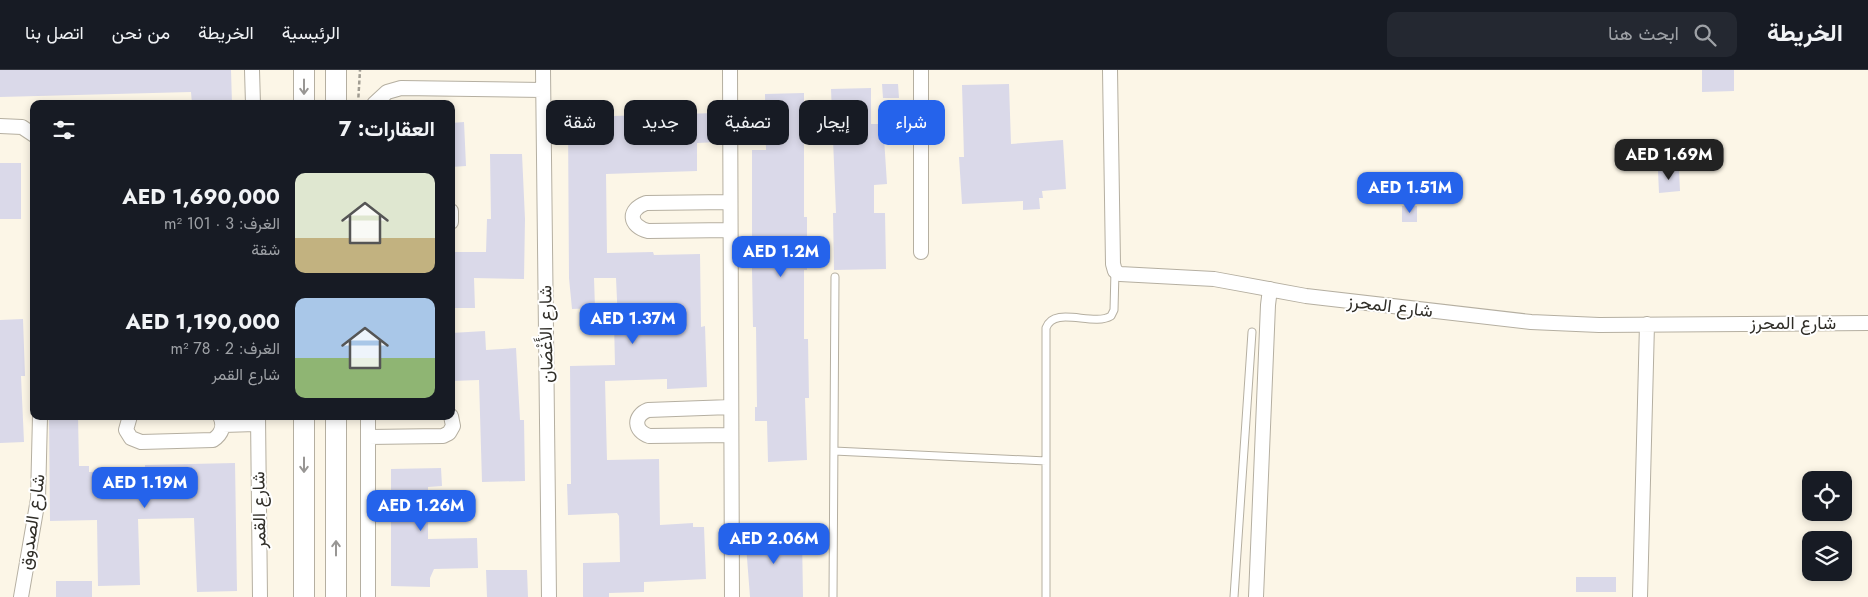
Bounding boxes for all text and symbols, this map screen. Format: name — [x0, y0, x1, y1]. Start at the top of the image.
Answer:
search box — [1387, 12, 1737, 57]
text: الخريطة — [1767, 15, 1843, 50]
text: اتصل بنا — [25, 20, 84, 46]
text: من نحن — [112, 20, 170, 46]
text: الخريطة — [198, 20, 254, 46]
text: الرئيسية — [282, 20, 340, 46]
text: ابحث هنا — [1608, 20, 1679, 47]
icon: search — [1691, 21, 1719, 49]
one-way arrow — [299, 78, 309, 95]
chip: شقة — [546, 100, 614, 145]
chip: جديد — [624, 100, 697, 145]
chip: تصفية — [707, 100, 789, 145]
chip: إيجار — [799, 100, 868, 145]
chip: شراء — [878, 100, 945, 145]
text: العقارات: 7 — [339, 114, 435, 144]
icon: filters — [50, 116, 78, 144]
pin: AED 1.69M — [1612, 138, 1726, 181]
text: AED 1.69M — [1626, 143, 1712, 166]
pin: AED 1.51M — [1353, 172, 1467, 214]
text: AED 1.51M — [1368, 176, 1452, 199]
text: AED 1,690,000 — [122, 182, 280, 212]
icon: home — [335, 193, 395, 253]
text: الغرف: 3 · 101 m² — [164, 212, 280, 235]
pin: AED 1.2M — [729, 236, 833, 278]
text: شقة — [251, 238, 280, 261]
text: AED 1.2M — [743, 240, 819, 263]
street label: شارع الأَغْصَان — [532, 285, 560, 383]
street label: شارع المحرز — [1345, 288, 1434, 324]
pin: AED 1.37M — [576, 302, 690, 345]
text: AED 1,190,000 — [126, 307, 280, 337]
text: AED 1.37M — [591, 307, 675, 330]
street label: شارع المحرز — [1749, 310, 1836, 336]
icon: home — [335, 318, 395, 378]
text: الغرف: 2 · 78 m² — [170, 337, 280, 360]
text: شارع القمر — [211, 363, 280, 386]
one-way arrow — [299, 456, 309, 473]
pin: AED 1.19M — [88, 466, 202, 509]
text: AED 1.19M — [103, 471, 187, 494]
street label: شارع القمر — [245, 471, 273, 550]
map controls — [1802, 471, 1852, 581]
button: locate — [1802, 471, 1852, 521]
street label: شارع الصدوق — [12, 472, 52, 572]
pin: AED 1.26M — [364, 490, 478, 532]
text: AED 1.26M — [378, 494, 464, 517]
pin: AED 2.06M — [717, 522, 831, 565]
text: AED 2.06M — [729, 527, 819, 550]
button: layers — [1802, 531, 1852, 581]
one-way arrow — [331, 541, 341, 557]

